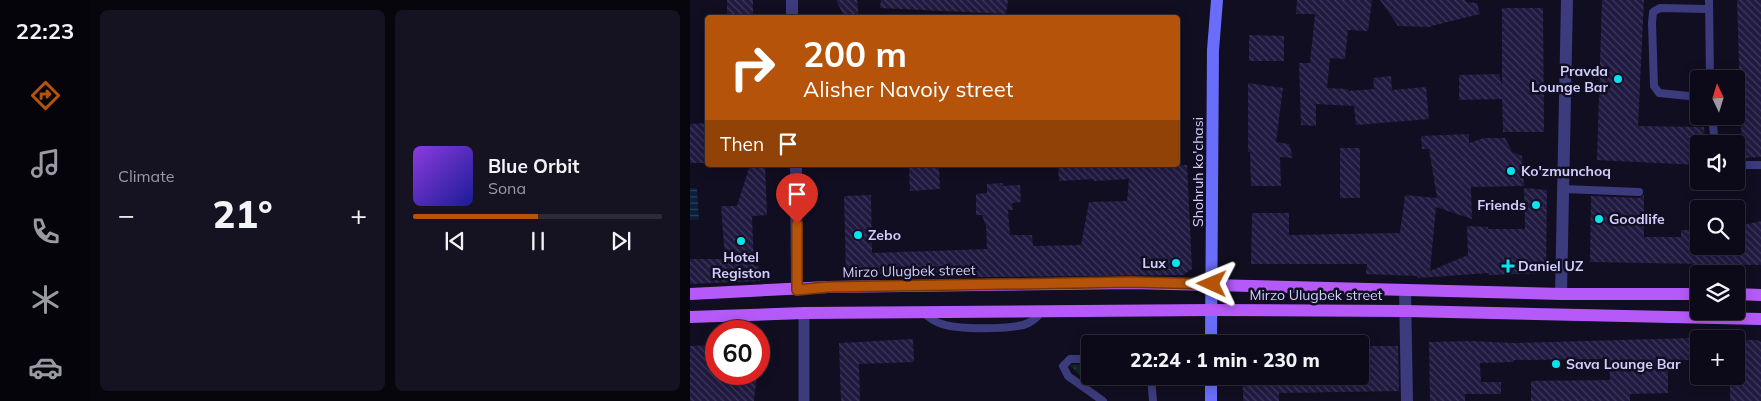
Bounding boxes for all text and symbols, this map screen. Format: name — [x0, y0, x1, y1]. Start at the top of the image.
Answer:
text: 22:23 — [16, 17, 74, 45]
text: 200 m — [803, 32, 907, 76]
icon: right — [720, 35, 785, 100]
place label: Pravda Lounge Bar — [1531, 62, 1608, 96]
north arrow — [1690, 70, 1745, 125]
map controls — [1690, 70, 1745, 385]
marker: Pravda Lounge Bar — [1612, 73, 1624, 85]
text: Alisher Navoiy street — [803, 75, 1013, 103]
icon: directions — [28, 78, 63, 113]
street label: Shohruh ko'chasi — [1189, 117, 1207, 227]
icon: arrive — [774, 130, 802, 158]
text: Then — [720, 132, 764, 156]
button: sound — [1690, 135, 1745, 190]
icon: music — [28, 146, 63, 181]
text: Blue Orbit — [488, 154, 579, 178]
place label: Ko'zmunchoq — [1521, 162, 1611, 180]
marker: Ko'zmunchoq — [1505, 165, 1517, 177]
text: Climate — [118, 166, 174, 186]
pin — [776, 173, 818, 224]
text: Sona — [488, 178, 526, 198]
icon: arrive — [783, 180, 811, 208]
text: 21° — [212, 190, 273, 238]
place label: Friends — [1477, 196, 1526, 214]
text: − — [118, 197, 135, 232]
text: + — [350, 197, 367, 232]
marker: Friends — [1530, 199, 1542, 211]
button: search — [1690, 200, 1745, 255]
place label: Goodlife — [1609, 210, 1665, 228]
marker: Goodlife — [1593, 213, 1605, 225]
icon: phone — [28, 214, 63, 249]
place label: Zebo — [868, 226, 901, 244]
icon: previous — [441, 227, 469, 255]
icon: pause — [524, 227, 552, 255]
icon: next — [607, 227, 635, 255]
marker: Zebo — [852, 229, 864, 241]
marker: Hotel Registon — [735, 235, 747, 247]
place label: Hotel Registon — [712, 248, 770, 282]
place label: Lux — [1142, 254, 1166, 272]
marker: Lux — [1170, 257, 1182, 269]
position arrow — [1185, 257, 1237, 309]
place label: Daniel UZ — [1518, 257, 1584, 275]
marker: Daniel UZ — [1502, 260, 1514, 272]
street label: Mirzo Ulugbek street — [842, 261, 976, 281]
button: layers — [1690, 265, 1745, 320]
icon: climate — [28, 282, 63, 317]
street label: Mirzo Ulugbek street — [1249, 286, 1383, 304]
speed limit sign: 60 — [705, 320, 770, 385]
button: + — [1690, 330, 1745, 385]
text: 22:24 · 1 min · 230 m — [1130, 348, 1320, 372]
icon: car — [28, 350, 63, 385]
place label: Sava Lounge Bar — [1566, 355, 1681, 373]
marker: Sava Lounge Bar — [1550, 358, 1562, 370]

